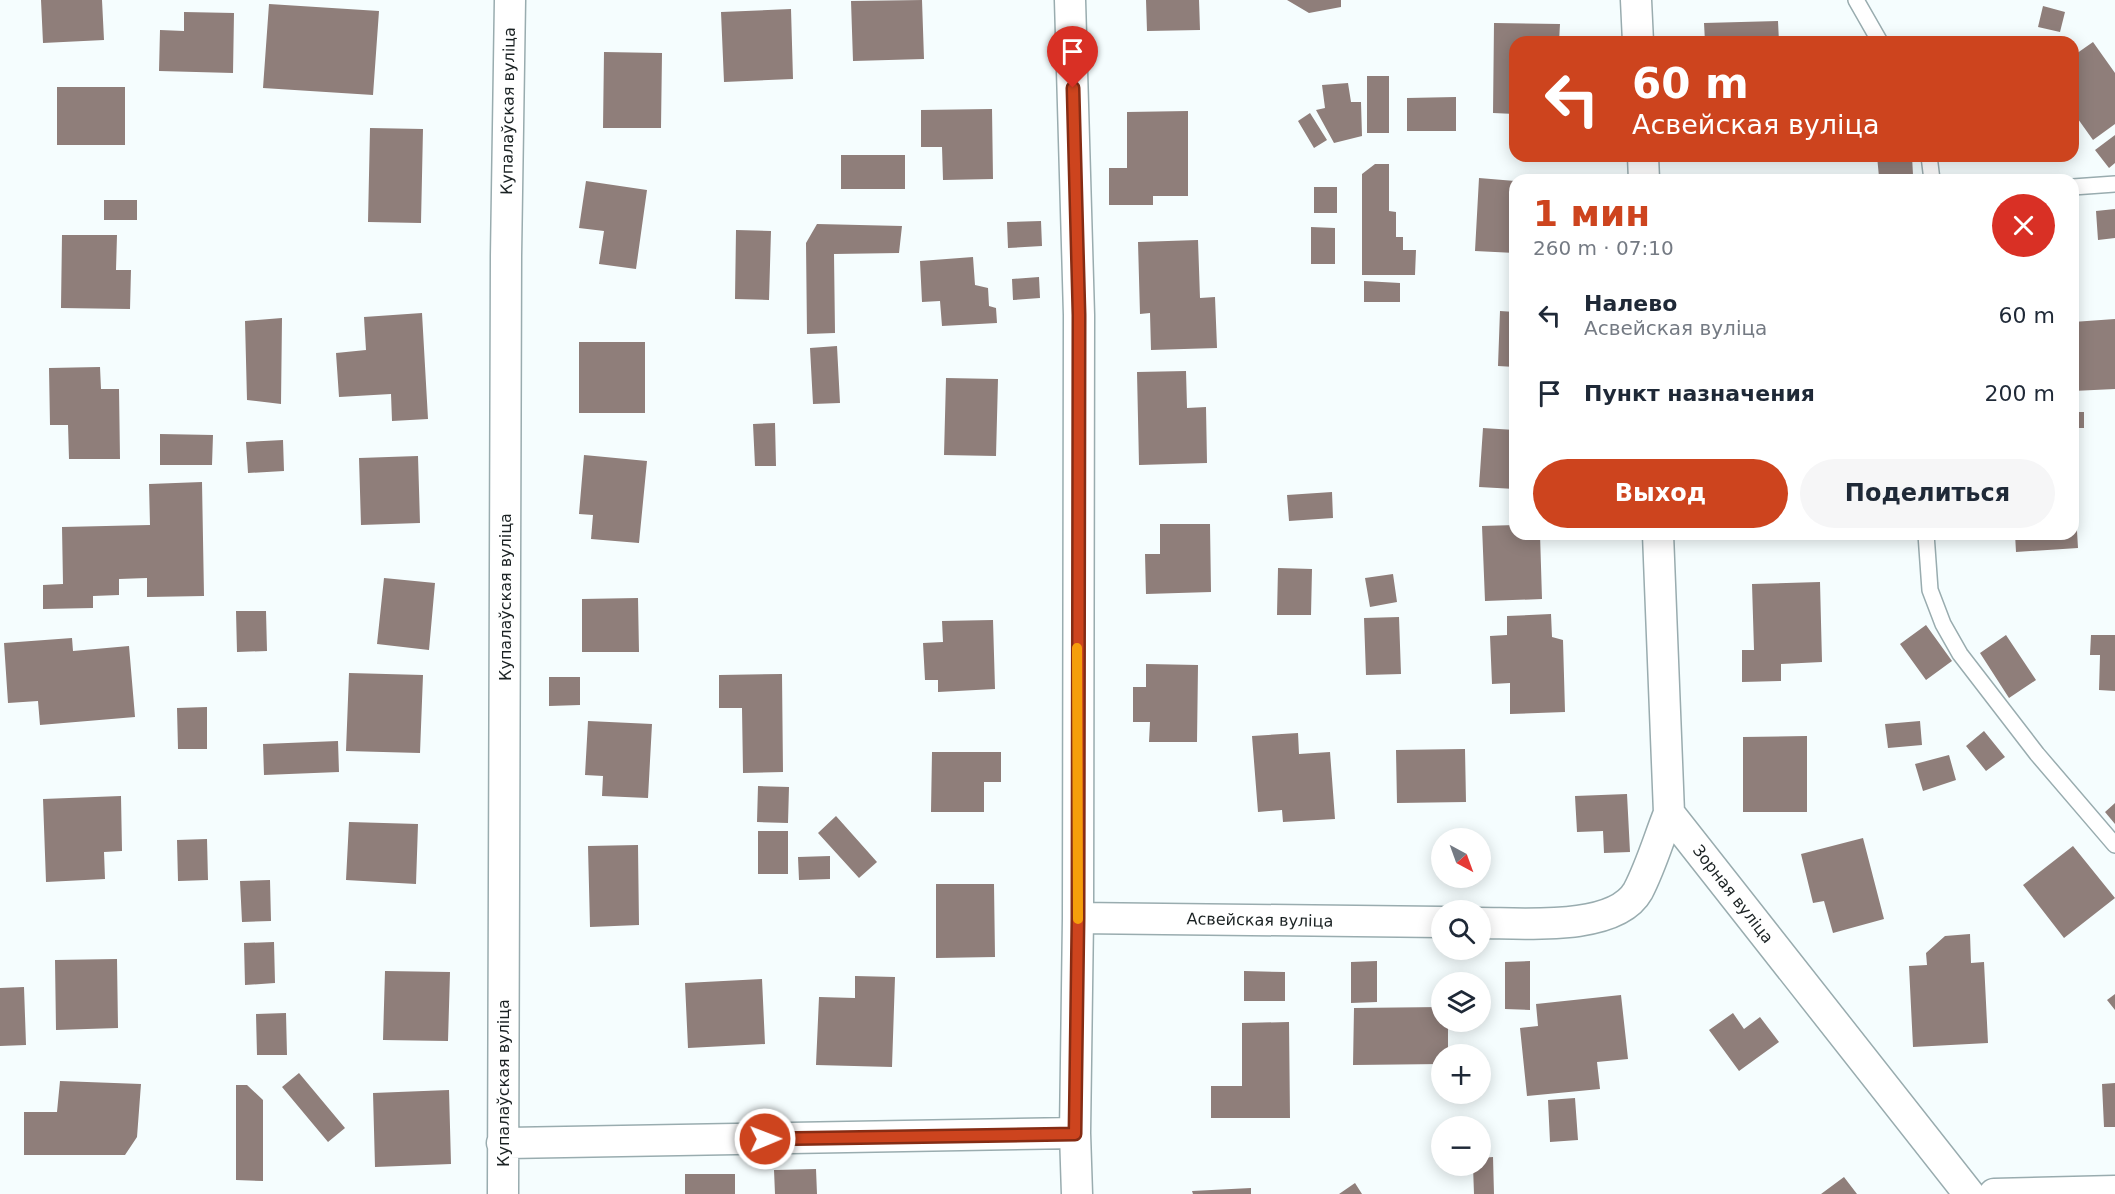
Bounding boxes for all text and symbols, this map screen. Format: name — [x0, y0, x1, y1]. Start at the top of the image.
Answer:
pin — [1047, 26, 1098, 88]
street label: Купалаўская вуліца — [497, 27, 519, 195]
icon: arrive — [1056, 35, 1089, 68]
text: 60 m — [1632, 59, 1749, 108]
icon: left — [1533, 60, 1611, 138]
text: Асвейская вуліца — [1632, 109, 1879, 140]
text: 1 мин — [1533, 193, 1650, 234]
button: close — [1992, 194, 2055, 257]
text: 260 m · 07:10 — [1533, 236, 1674, 260]
text: Налево — [1584, 291, 1677, 316]
icon: left — [1533, 299, 1566, 332]
text: 60 m — [1999, 303, 2055, 328]
text: Асвейская вуліца — [1584, 316, 1767, 340]
icon: arrive — [1533, 377, 1566, 410]
text: Пункт назначения — [1584, 381, 1815, 406]
text: 200 m — [1985, 381, 2055, 406]
button: Выход — [1533, 459, 1788, 528]
button: Поделиться — [1800, 459, 2055, 528]
street label: Купалаўская вуліца — [496, 513, 515, 681]
north arrow — [1431, 828, 1491, 888]
map controls — [1431, 828, 1491, 1176]
street label: Зорная вуліца — [1689, 841, 1777, 947]
button: search — [1431, 900, 1491, 960]
street label: Асвейская вуліца — [1187, 909, 1333, 931]
button: layers — [1431, 972, 1491, 1032]
street label: Купалаўская вуліца — [494, 999, 513, 1167]
button: + — [1431, 1044, 1491, 1104]
position arrow — [733, 1107, 797, 1171]
button: − — [1431, 1116, 1491, 1176]

